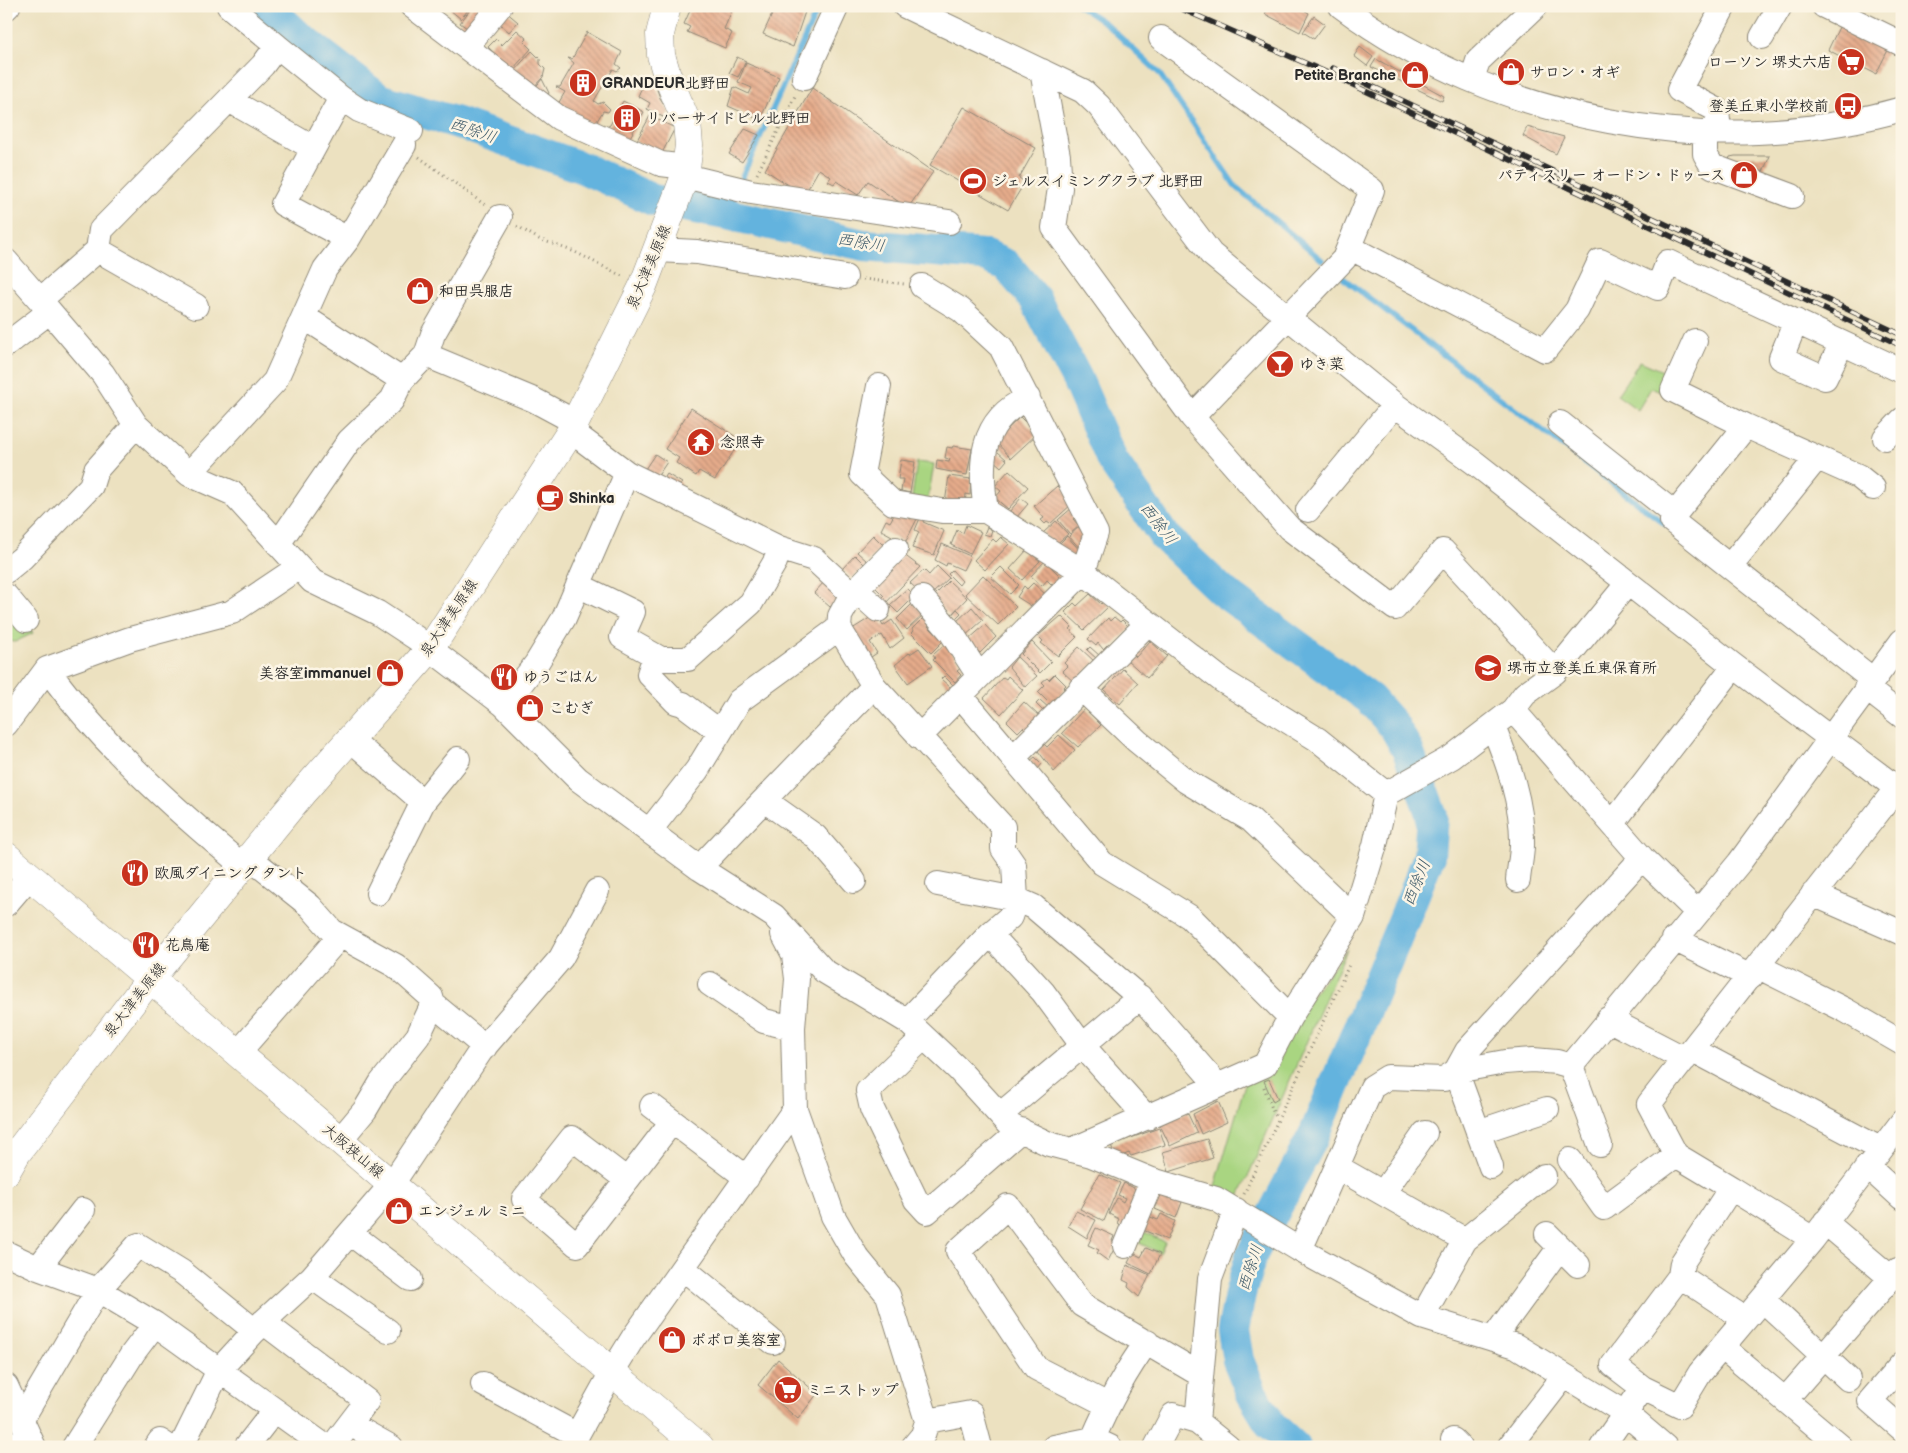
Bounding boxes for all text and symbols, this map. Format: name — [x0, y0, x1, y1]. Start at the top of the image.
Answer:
supermarket icon: ローソン 堺丈六店 — [1836, 47, 1866, 77]
place label: ローソン 堺丈六店 — [1708, 53, 1832, 72]
shop icon: サロン・オギ — [1496, 57, 1526, 87]
shop icon: Petite Branche — [1400, 60, 1430, 90]
place label: サロン・オギ — [1530, 63, 1620, 82]
place label: Petite Branche — [1294, 66, 1396, 85]
building icon: GRANDEUR北野田 — [568, 68, 598, 98]
place label: GRANDEUR北野田 — [602, 74, 730, 93]
bus stop icon: 登美丘東小学校前 — [1833, 91, 1863, 121]
place label: 登美丘東小学校前 — [1709, 97, 1829, 116]
building icon: リバーサイドビル北野田 — [612, 103, 642, 133]
place label: リバーサイドビル北野田 — [646, 109, 810, 128]
water label: 西除川 — [447, 114, 499, 148]
shop icon: パティスリー オードン・ドゥース — [1729, 160, 1759, 190]
sports icon: ジェルスイミングクラブ 北野田 — [958, 166, 988, 196]
place label: パティスリー オードン・ドゥース — [1498, 166, 1725, 185]
place label: ジェルスイミングクラブ 北野田 — [992, 172, 1204, 191]
street label: 泉大津美原線 — [623, 222, 675, 312]
water label: 西除川 — [836, 230, 886, 256]
shop icon: 和田呉服店 — [405, 276, 435, 306]
place label: 和田呉服店 — [439, 282, 514, 301]
bar icon: ゆき菜 — [1265, 349, 1295, 379]
place label: ゆき菜 — [1299, 355, 1344, 374]
temple icon: 念照寺 — [686, 427, 716, 457]
place label: 念照寺 — [720, 433, 765, 452]
cafe icon: Shinka — [535, 483, 565, 513]
place label: Shinka — [569, 489, 615, 508]
water label: 西除川 — [1136, 499, 1180, 549]
street label: 泉大津美原線 — [416, 575, 482, 661]
school or university icon: 堺市立登美丘東保育所 — [1473, 653, 1503, 683]
shop icon: 美容室immanuel — [375, 658, 405, 688]
place label: 堺市立登美丘東保育所 — [1507, 659, 1657, 678]
restaurant icon: ゆうごはん — [489, 662, 519, 692]
place label: 美容室immanuel — [259, 664, 371, 683]
place label: ゆうごはん — [523, 668, 598, 687]
shop icon: こむぎ — [515, 693, 545, 723]
place label: こむぎ — [549, 699, 594, 718]
water label: 西除川 — [1399, 857, 1435, 909]
restaurant icon: 欧風ダイニング タント — [120, 858, 150, 888]
place label: 欧風ダイニング タント — [154, 864, 307, 883]
restaurant icon: 花鳥庵 — [131, 930, 161, 960]
place label: 花鳥庵 — [165, 936, 210, 955]
street label: 泉大津美原線 — [100, 959, 170, 1041]
street label: 大阪狭山線 — [318, 1120, 388, 1182]
shop icon: エンジェル ミニ — [384, 1196, 414, 1226]
place label: エンジェル ミニ — [418, 1202, 526, 1221]
water label: 西除川 — [1235, 1242, 1267, 1294]
shop icon: ポポロ美容室 — [657, 1325, 687, 1355]
place label: ポポロ美容室 — [691, 1331, 781, 1350]
supermarket icon: ミニストップ — [773, 1375, 803, 1405]
place label: ミニストップ — [807, 1381, 899, 1400]

